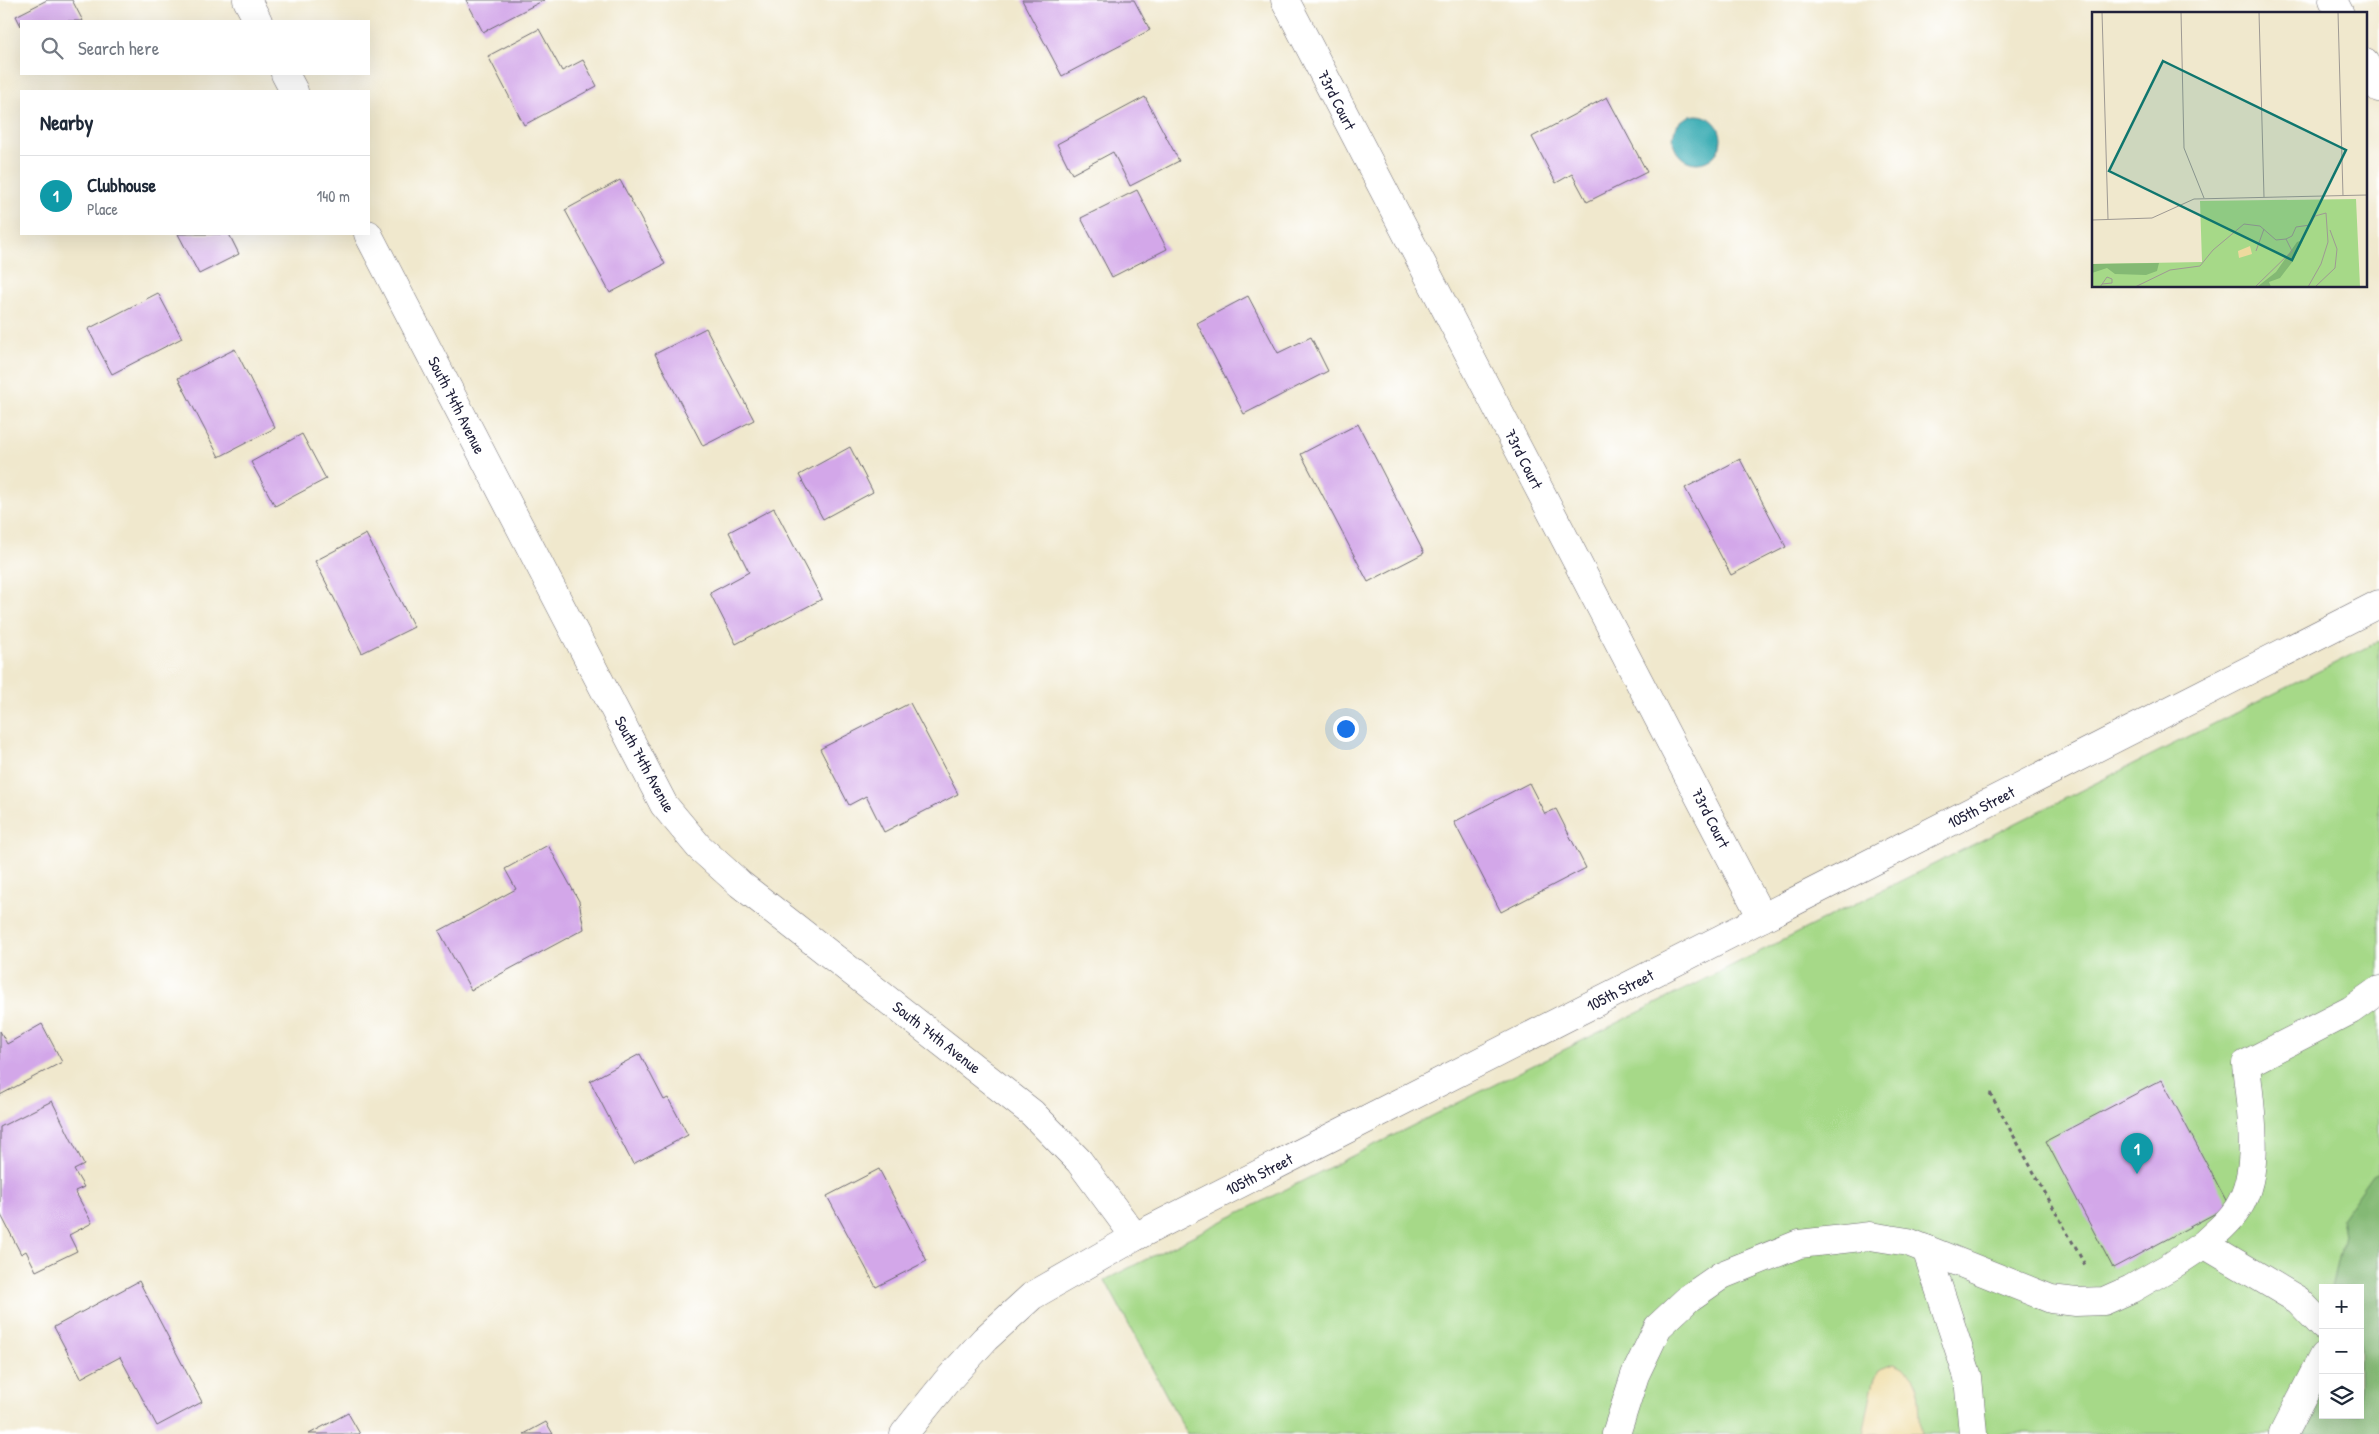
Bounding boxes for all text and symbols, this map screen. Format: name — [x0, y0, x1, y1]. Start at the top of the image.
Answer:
inset map — [2092, 12, 2366, 288]
search box — [20, 20, 370, 75]
icon: search — [38, 34, 66, 62]
text: Search here — [78, 35, 159, 61]
street label: 73rd Court — [1313, 66, 1362, 134]
text: Nearby — [40, 108, 93, 137]
text: Clubhouse — [87, 172, 156, 198]
text: 1 — [53, 185, 59, 207]
text: 140 m — [316, 185, 350, 207]
text: Place — [87, 198, 118, 220]
street label: South 74th Avenue — [423, 353, 491, 458]
street label: 73rd Court — [1500, 425, 1549, 493]
street label: South 74th Avenue — [610, 712, 681, 816]
your location — [1333, 716, 1359, 742]
street label: 105th Street — [1944, 780, 2019, 833]
street label: 73rd Court — [1687, 784, 1736, 852]
street label: 105th Street — [1583, 963, 1658, 1016]
street label: South 74th Avenue — [888, 996, 986, 1079]
pin: 1 — [2121, 1133, 2153, 1174]
street label: 105th Street — [1222, 1147, 1297, 1200]
map controls — [2319, 1284, 2364, 1419]
button: + — [2319, 1284, 2364, 1329]
button: − — [2319, 1329, 2364, 1374]
button: layers — [2319, 1374, 2364, 1419]

